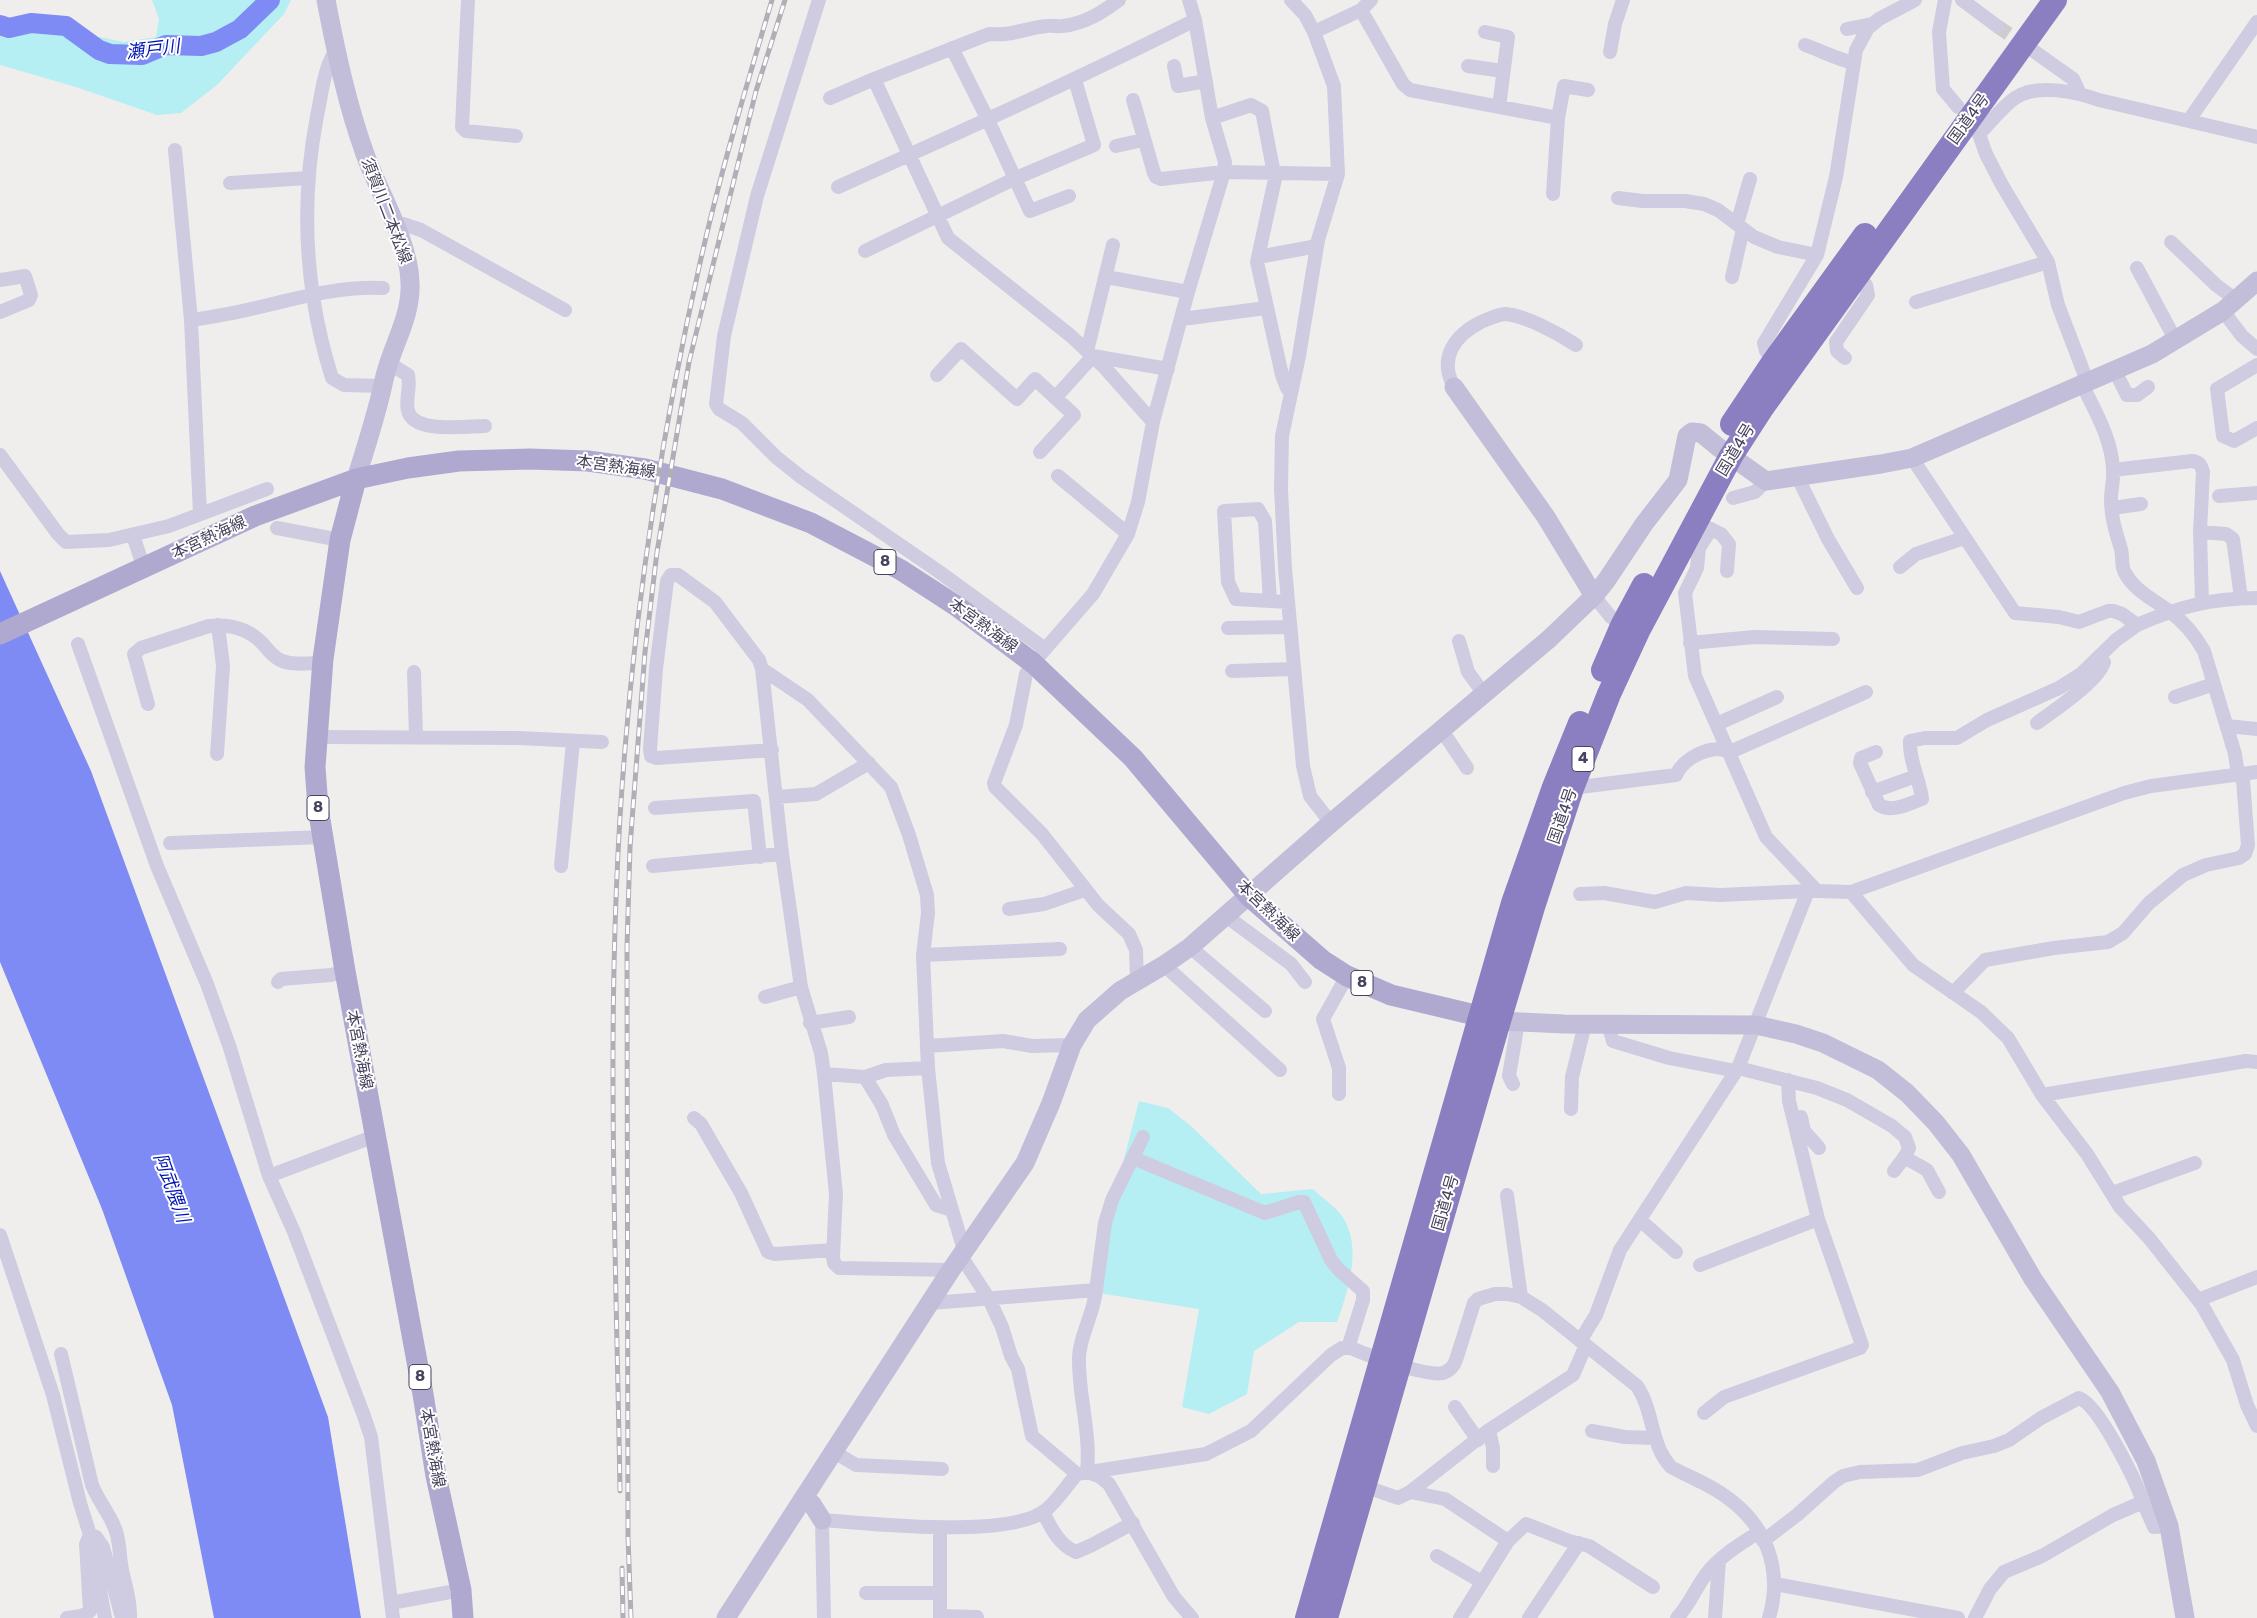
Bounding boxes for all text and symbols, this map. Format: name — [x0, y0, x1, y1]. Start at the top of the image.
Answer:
water label: 瀬戸川 — [125, 36, 181, 64]
street label: 国道4号 — [1944, 90, 1994, 148]
street label: 須賀川二本松線 — [357, 155, 415, 267]
street label: 国道4号 — [1713, 420, 1759, 480]
street label: 本宮熱海線 — [575, 452, 657, 482]
street label: 本宮熱海線 — [169, 512, 249, 564]
road number: 8 — [874, 550, 896, 574]
street label: 本宮熱海線 — [945, 595, 1021, 657]
road number: 4 — [1572, 746, 1594, 772]
street label: 国道4号 — [1544, 785, 1582, 847]
road number: 8 — [307, 796, 329, 820]
street label: 本宮熱海線 — [1233, 876, 1303, 946]
road number: 8 — [1351, 970, 1373, 996]
street label: 本宮熱海線 — [342, 1009, 376, 1091]
water label: 阿武隈川 — [149, 1150, 193, 1226]
street label: 国道4号 — [1429, 1173, 1463, 1233]
road number: 8 — [409, 1364, 431, 1390]
street label: 本宮熱海線 — [416, 1407, 448, 1489]

